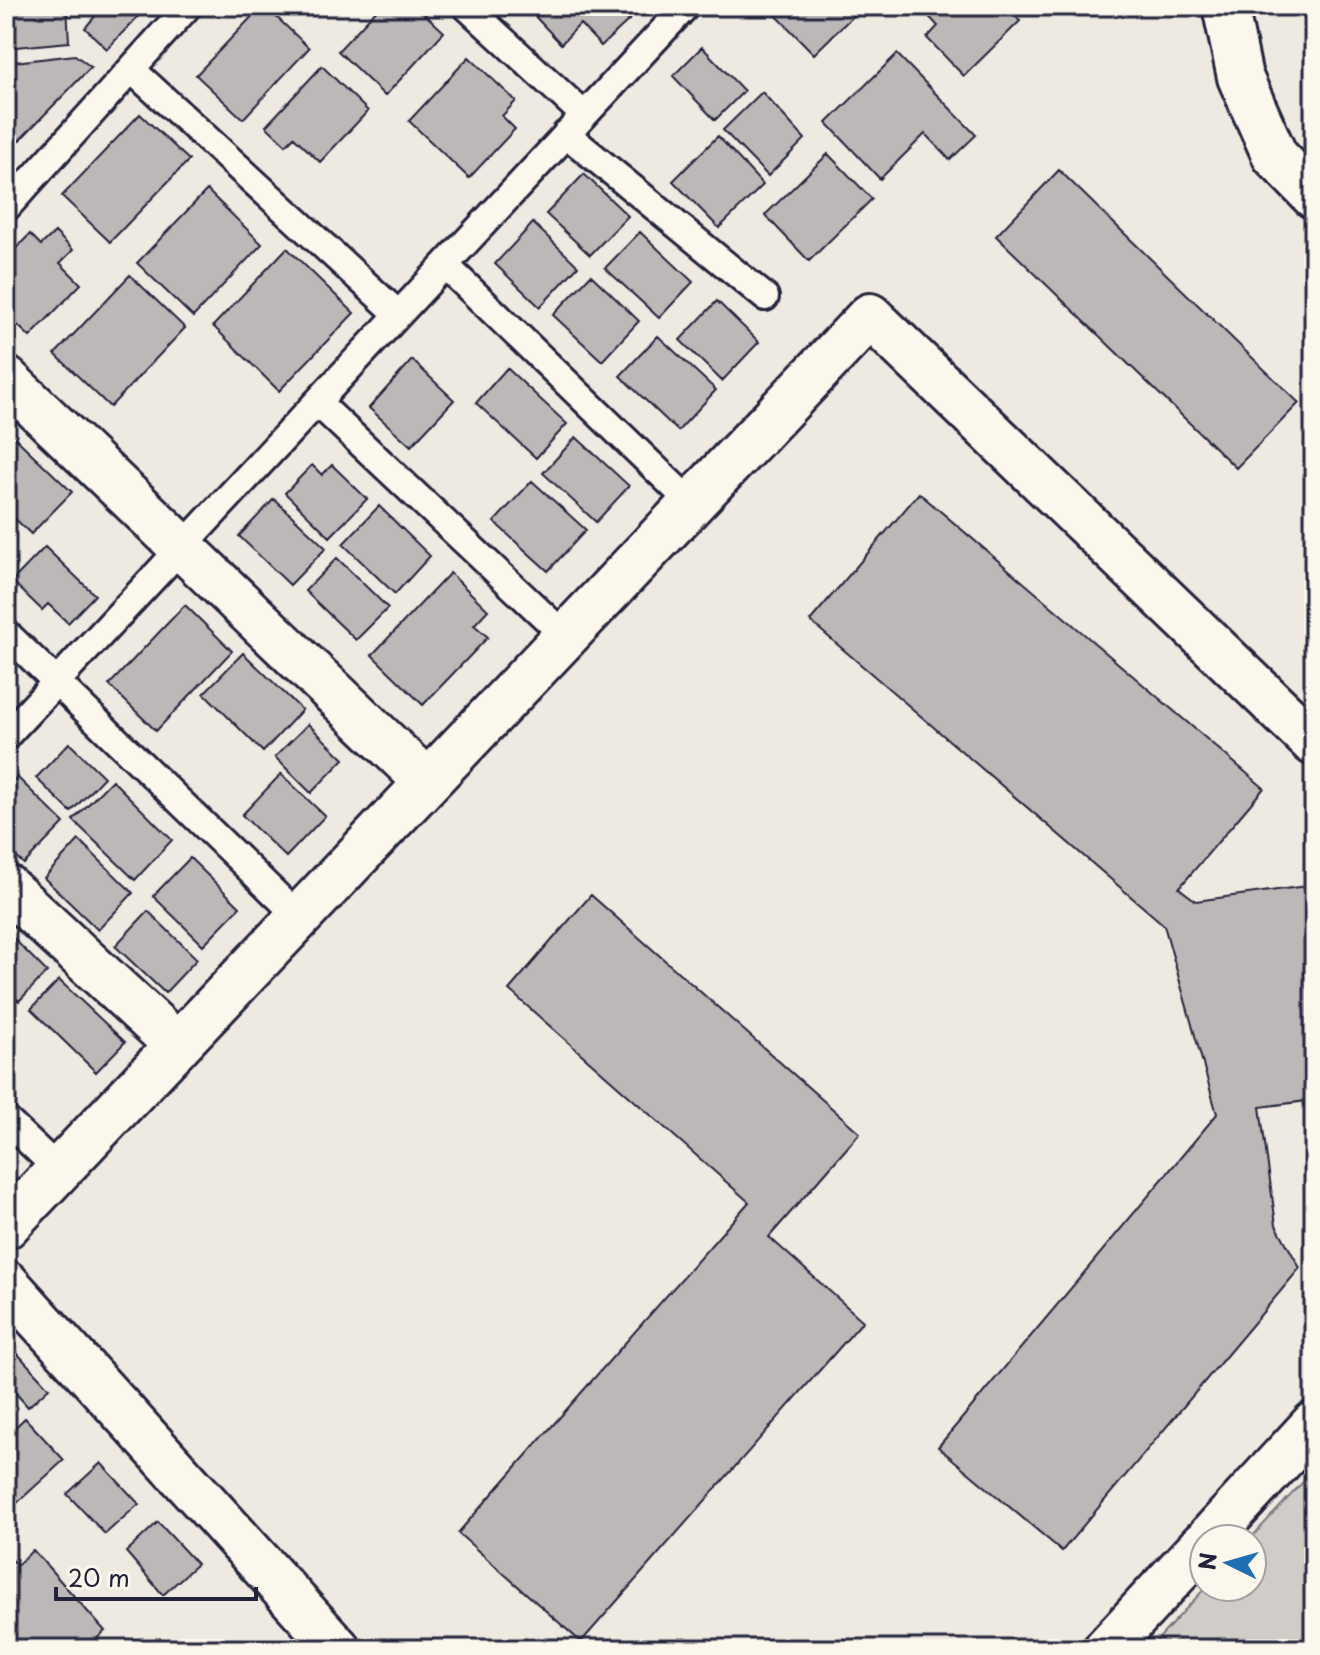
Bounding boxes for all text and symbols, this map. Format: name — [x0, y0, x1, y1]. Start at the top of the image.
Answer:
north arrow — [1188, 1523, 1268, 1603]
scale bar — [56, 1551, 256, 1601]
text: N — [1189, 1551, 1224, 1571]
text: 20 m — [68, 1559, 130, 1595]

